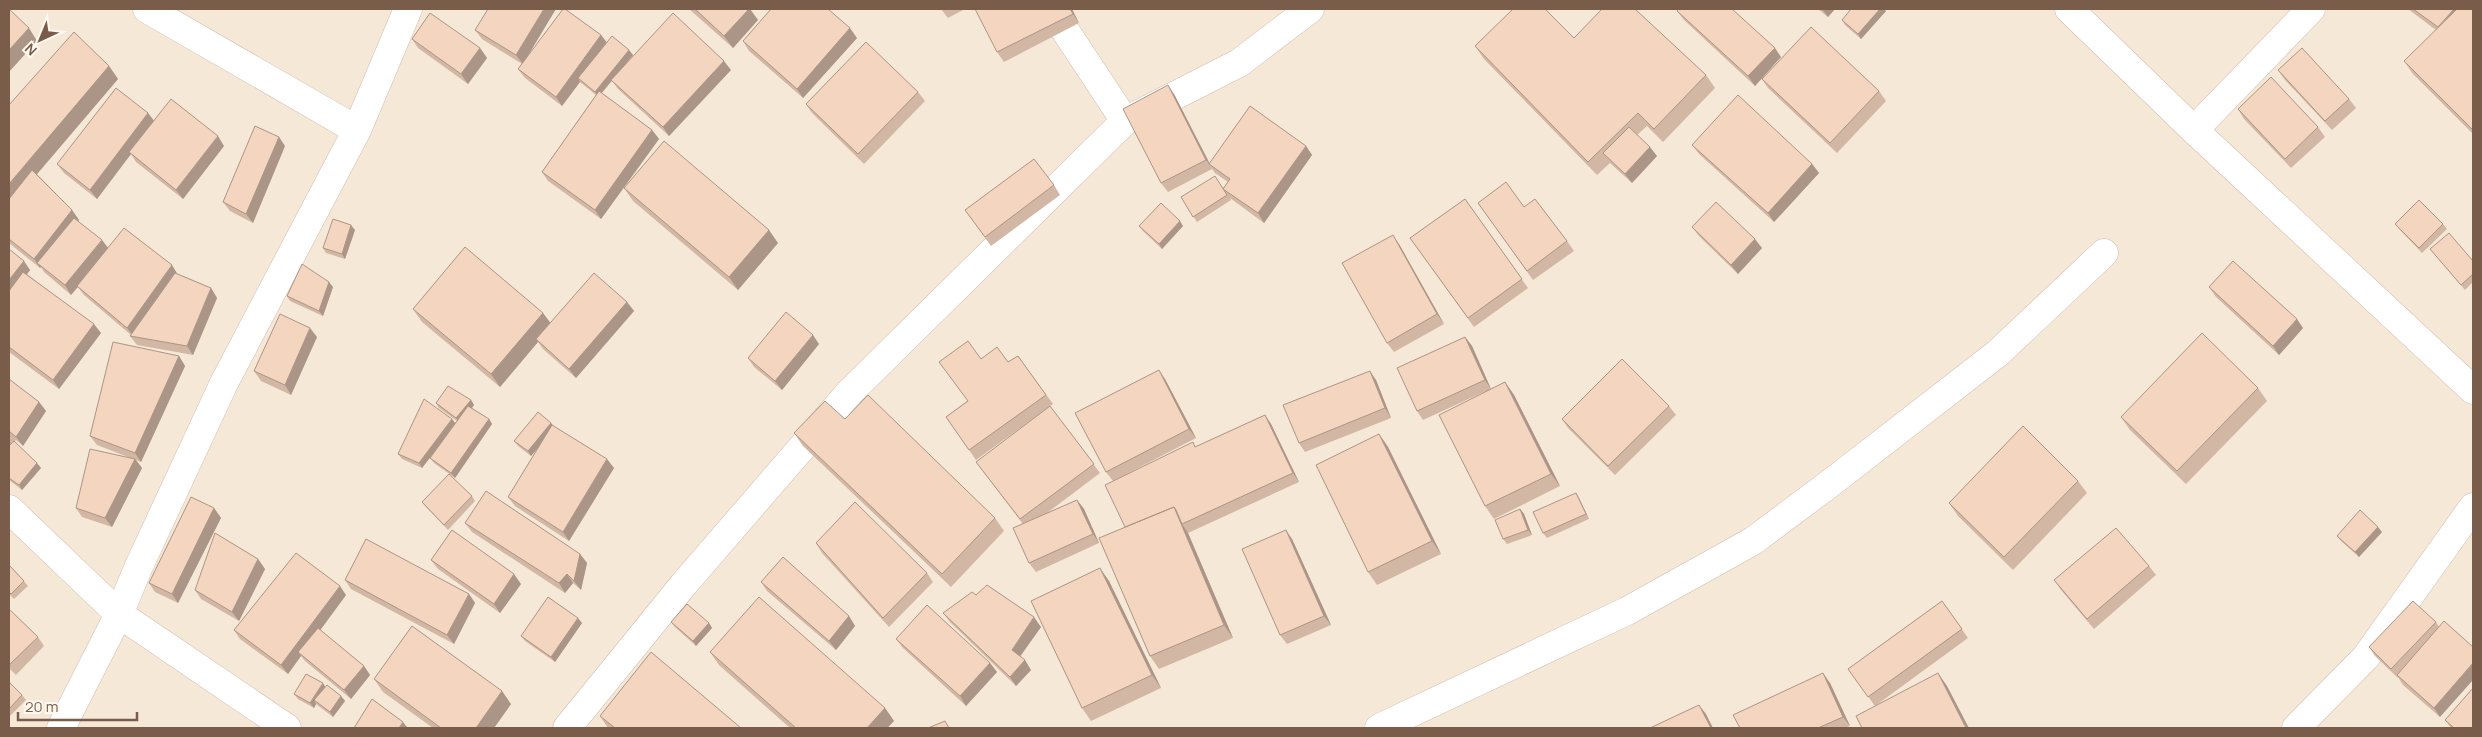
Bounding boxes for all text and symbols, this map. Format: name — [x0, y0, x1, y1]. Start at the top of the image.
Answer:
north arrow — [15, 15, 65, 65]
text: N — [20, 39, 41, 60]
scale bar — [18, 690, 136, 722]
text: 20 m — [25, 696, 58, 717]

